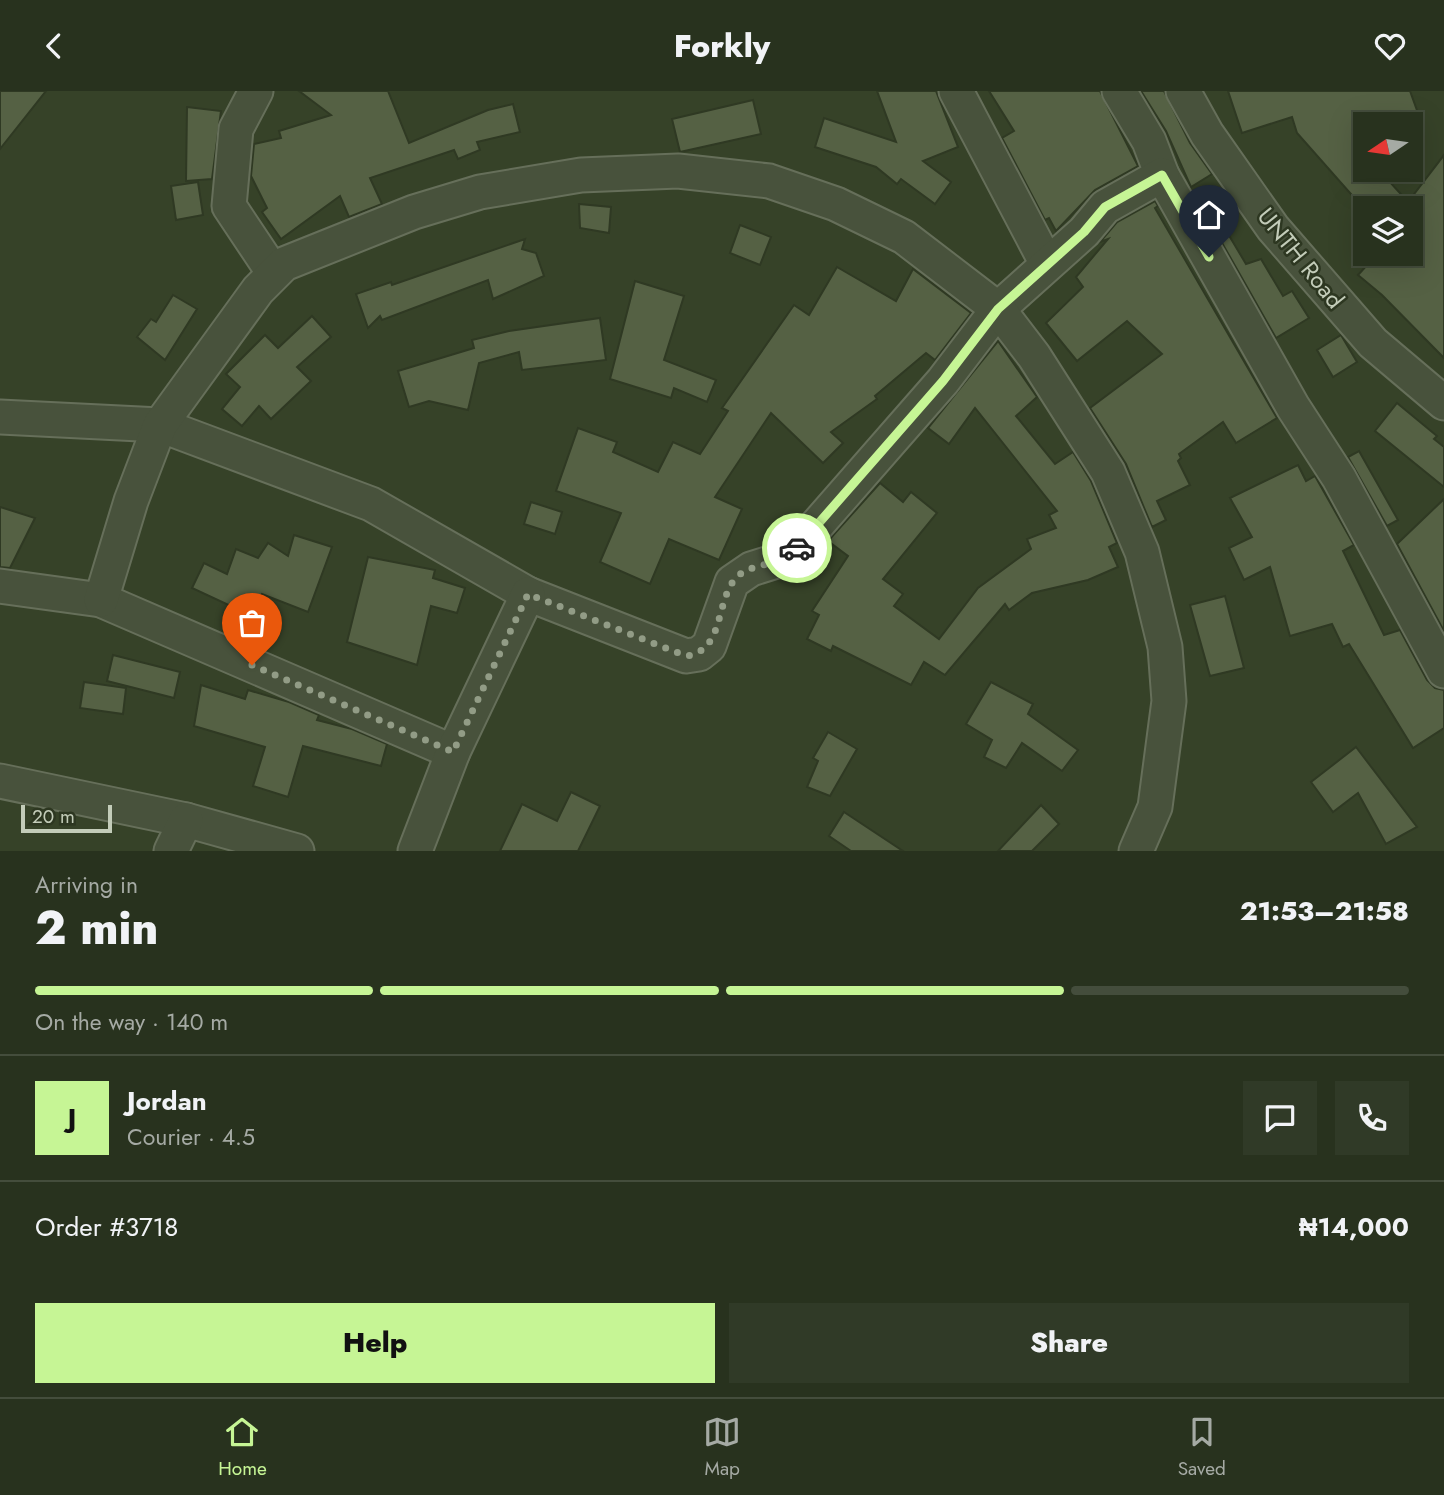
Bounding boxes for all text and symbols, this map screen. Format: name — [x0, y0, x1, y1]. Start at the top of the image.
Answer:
text: Forkly — [674, 23, 770, 69]
icon: back — [35, 27, 73, 65]
icon: heart — [1371, 27, 1409, 65]
north arrow — [1353, 112, 1423, 182]
map controls — [1353, 112, 1423, 266]
pin — [1179, 185, 1239, 257]
icon: home — [1190, 196, 1228, 234]
button: layers — [1353, 196, 1423, 266]
street label: UNTH Road — [1249, 200, 1353, 316]
courier — [762, 513, 832, 583]
icon: car — [778, 529, 816, 567]
pin — [222, 593, 282, 665]
icon: bag — [233, 604, 271, 642]
scale bar — [21, 802, 112, 834]
text: 20 m — [32, 803, 75, 830]
text: Arriving in — [35, 868, 138, 902]
text: 21:53–21:58 — [1240, 892, 1409, 930]
text: 2 min — [35, 895, 159, 961]
text: On the way · 140 m — [35, 1005, 228, 1039]
button: chat — [1243, 1081, 1317, 1155]
button: phone — [1335, 1081, 1409, 1155]
text: Jordan — [127, 1082, 207, 1120]
text: J — [68, 1099, 76, 1137]
text: Courier · 4.5 — [127, 1120, 255, 1154]
text: Order #3718 — [35, 1208, 178, 1246]
text: ₦14,000 — [1299, 1208, 1409, 1246]
button: Help — [35, 1303, 715, 1383]
button: Share — [729, 1303, 1409, 1383]
tab: Home — [218, 1413, 267, 1482]
tab: Map — [703, 1413, 741, 1482]
tab: Saved — [1178, 1413, 1226, 1482]

